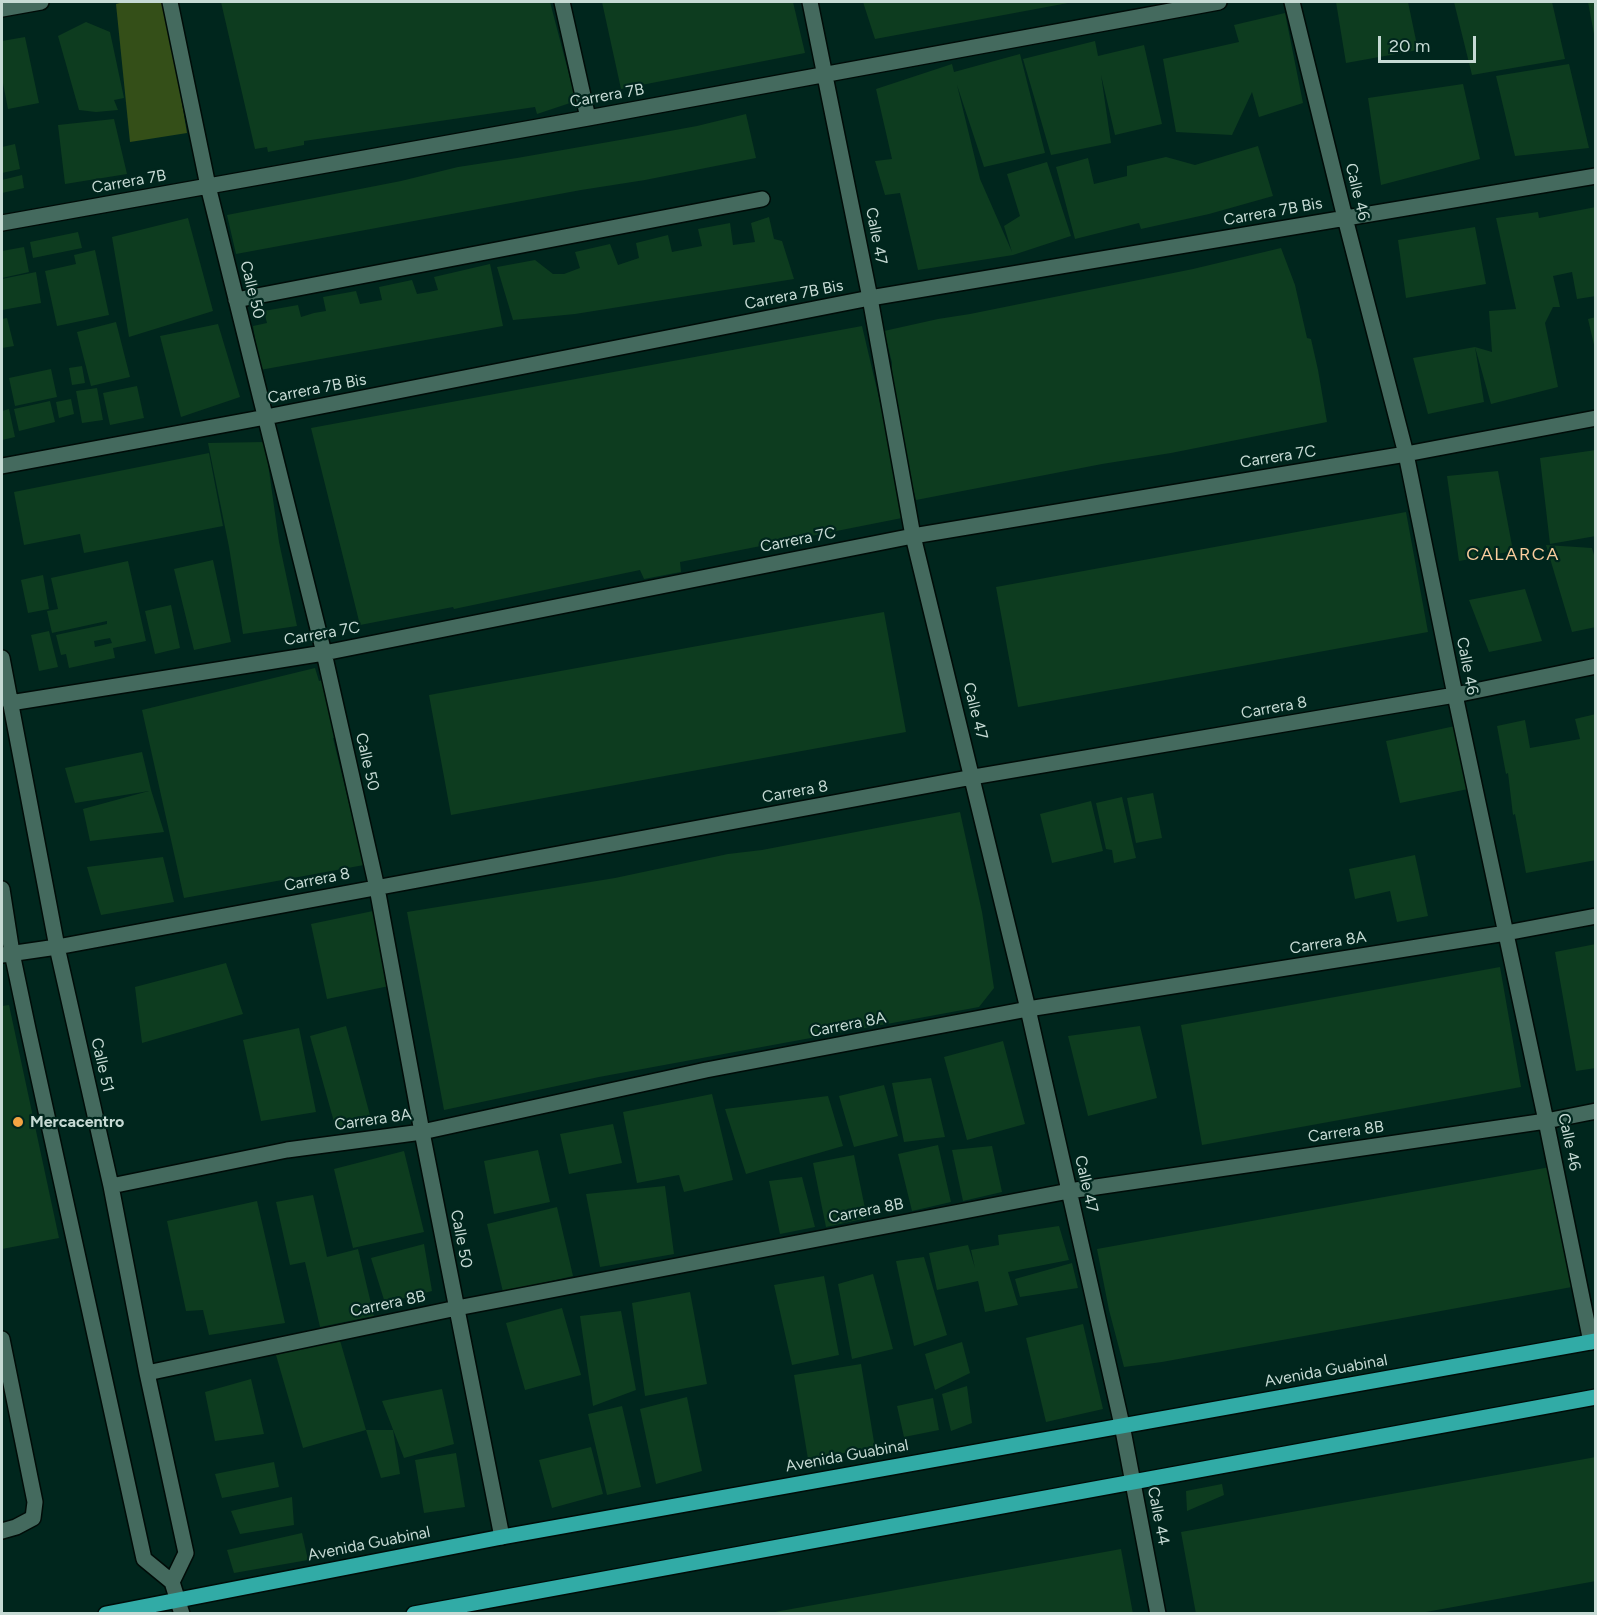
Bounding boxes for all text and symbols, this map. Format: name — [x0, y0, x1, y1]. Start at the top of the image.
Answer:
scale bar — [1381, 24, 1478, 62]
text: 20 m — [1389, 35, 1430, 57]
street label: Carrera 7B — [568, 80, 646, 112]
street label: Calle 46 — [1341, 161, 1373, 223]
street label: Carrera 7B — [90, 166, 168, 198]
street label: Carrera 7B Bis — [1222, 194, 1324, 230]
street label: Calle 47 — [861, 206, 891, 266]
street label: Calle 50 — [236, 259, 268, 321]
street label: Carrera 7B Bis — [743, 276, 845, 314]
street label: Carrera 7B Bis — [266, 370, 368, 408]
street label: Carrera 7C — [1239, 442, 1317, 472]
street label: Carrera 7C — [758, 523, 838, 557]
district label: CALARCA — [1466, 544, 1560, 566]
street label: Carrera 7C — [282, 618, 362, 650]
street label: Calle 46 — [1452, 635, 1482, 697]
street label: Calle 47 — [959, 681, 991, 741]
street label: Carrera 8 — [1240, 693, 1308, 723]
street label: Calle 50 — [351, 731, 383, 793]
street label: Carrera 8 — [761, 777, 829, 807]
street label: Carrera 8 — [282, 864, 352, 896]
street label: Carrera 8A — [1288, 927, 1368, 959]
street label: Carrera 8A — [808, 1008, 888, 1042]
street label: Calle 51 — [86, 1036, 118, 1094]
street label: Carrera 8A — [333, 1105, 413, 1135]
street label: Calle 46 — [1554, 1111, 1584, 1173]
place label: Mercacentro — [30, 1112, 124, 1132]
marker: Mercacentro — [11, 1115, 25, 1129]
street label: Carrera 8B — [1307, 1117, 1385, 1147]
street label: Calle 47 — [1070, 1154, 1102, 1214]
street label: Carrera 8B — [827, 1194, 905, 1228]
street label: Calle 50 — [446, 1208, 476, 1270]
street label: Carrera 8B — [349, 1287, 427, 1321]
street label: Avenida Guabinal — [1263, 1351, 1389, 1391]
street label: Avenida Guabinal — [784, 1436, 910, 1476]
street label: Calle 44 — [1143, 1485, 1173, 1547]
street label: Avenida Guabinal — [306, 1523, 432, 1565]

